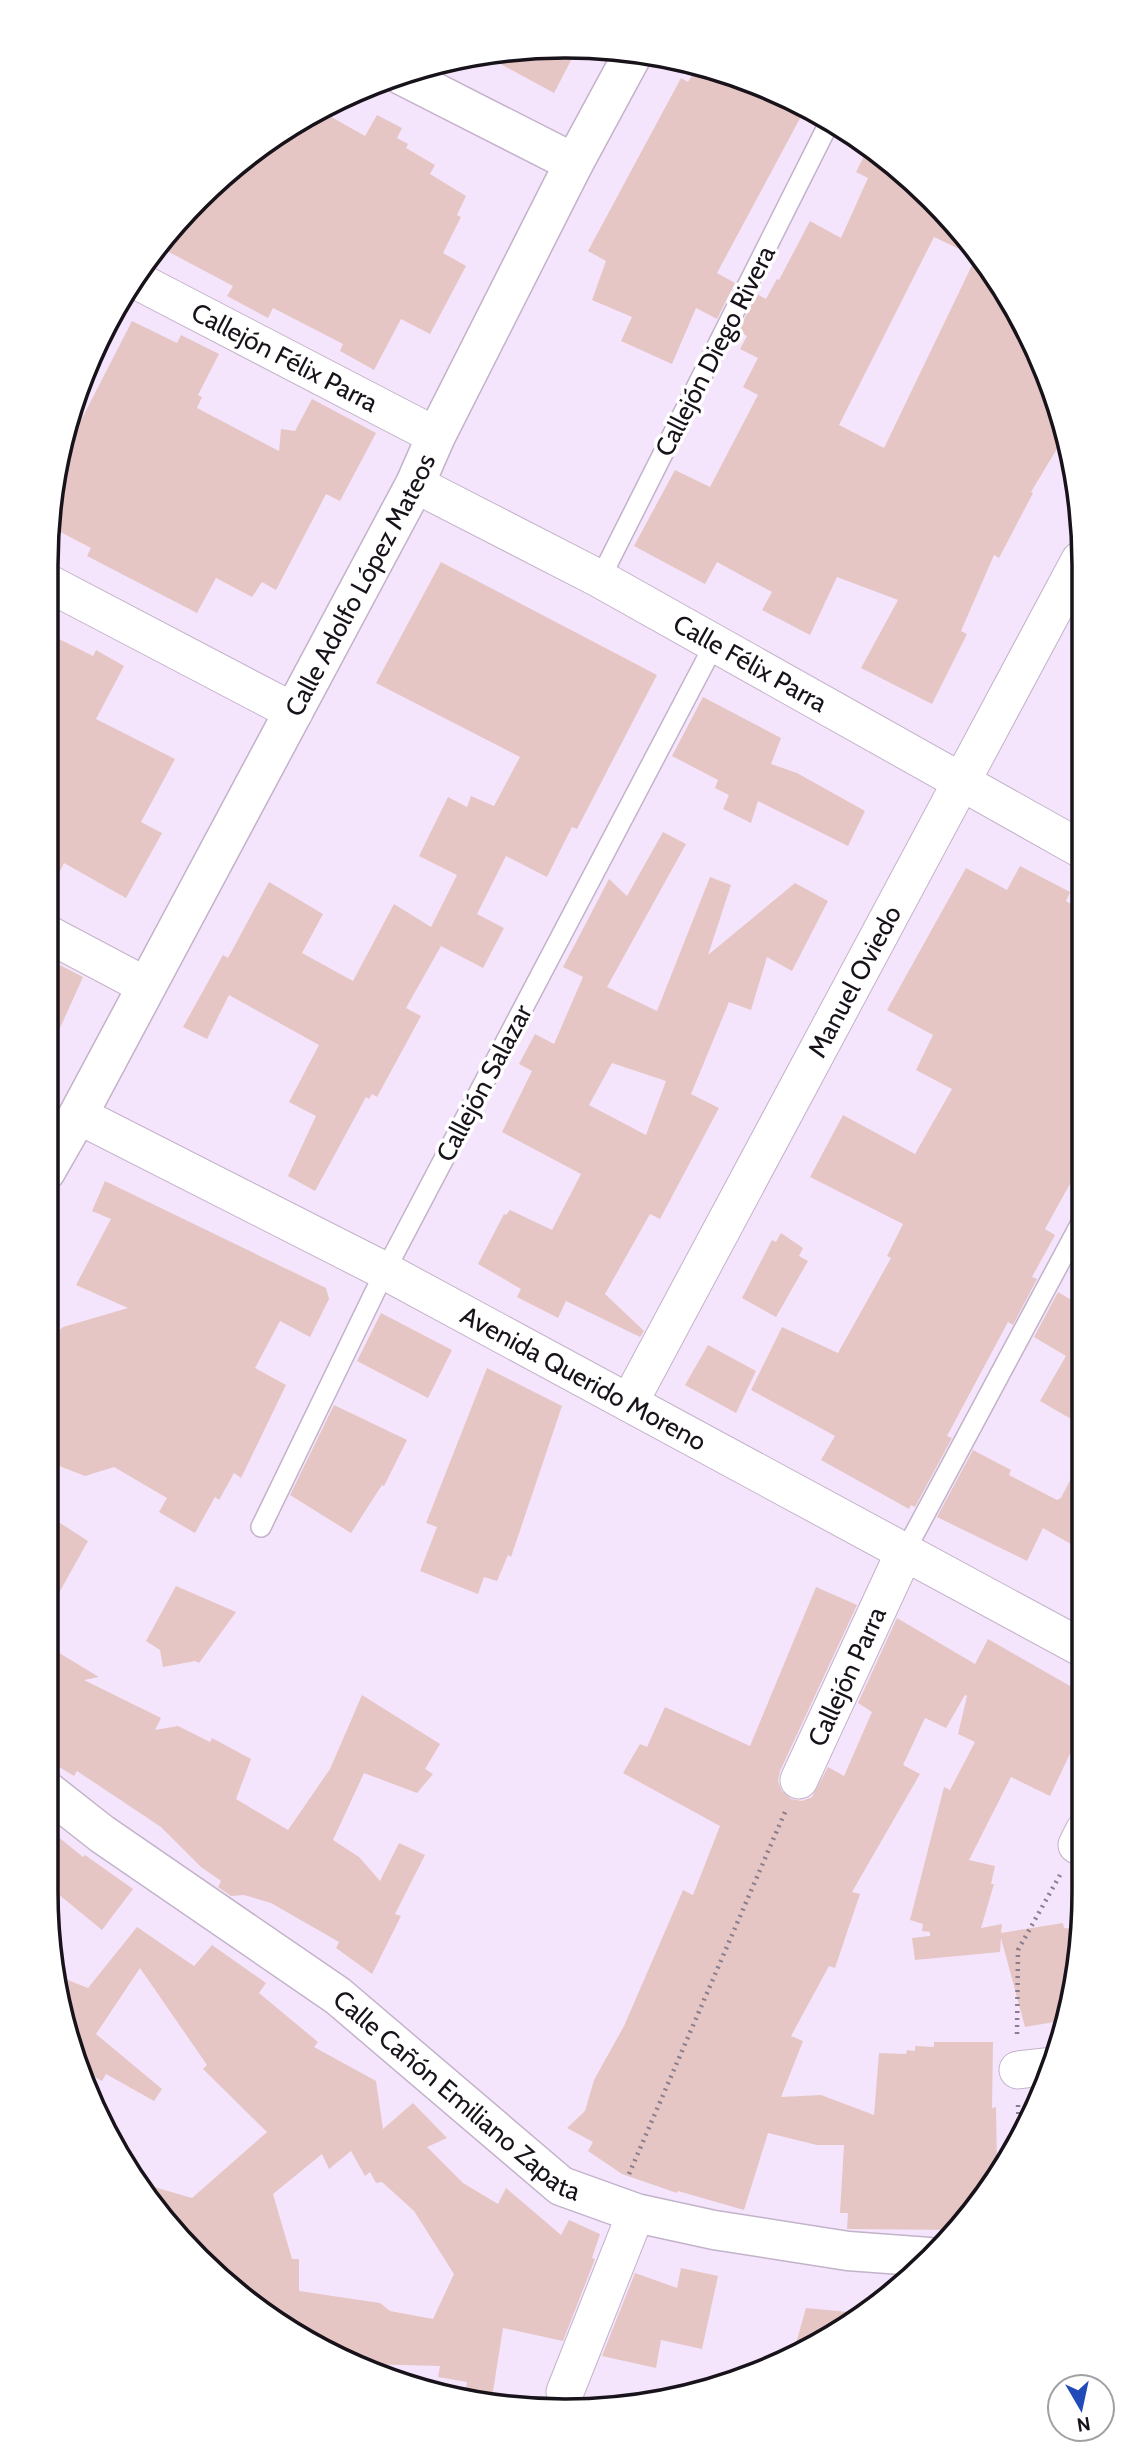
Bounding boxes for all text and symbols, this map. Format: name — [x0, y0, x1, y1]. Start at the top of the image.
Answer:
street label: Callejón Diego Rivera — [648, 240, 782, 462]
street label: Callejón Félix Parra — [186, 296, 384, 419]
street label: Calle Adolfo López Mateos — [278, 449, 442, 722]
street label: Calle Félix Parra — [668, 607, 833, 719]
street label: Manuel Oviedo — [801, 900, 908, 1063]
street label: Callejón Salazar — [429, 998, 539, 1167]
street label: Avenida Querido Moreno — [455, 1299, 712, 1458]
street label: Callejón Parra — [801, 1601, 893, 1751]
street label: Calle Cañón Emiliano Zapata — [327, 1983, 585, 2208]
north arrow — [1046, 2373, 1116, 2443]
text: N — [1075, 2412, 1092, 2437]

